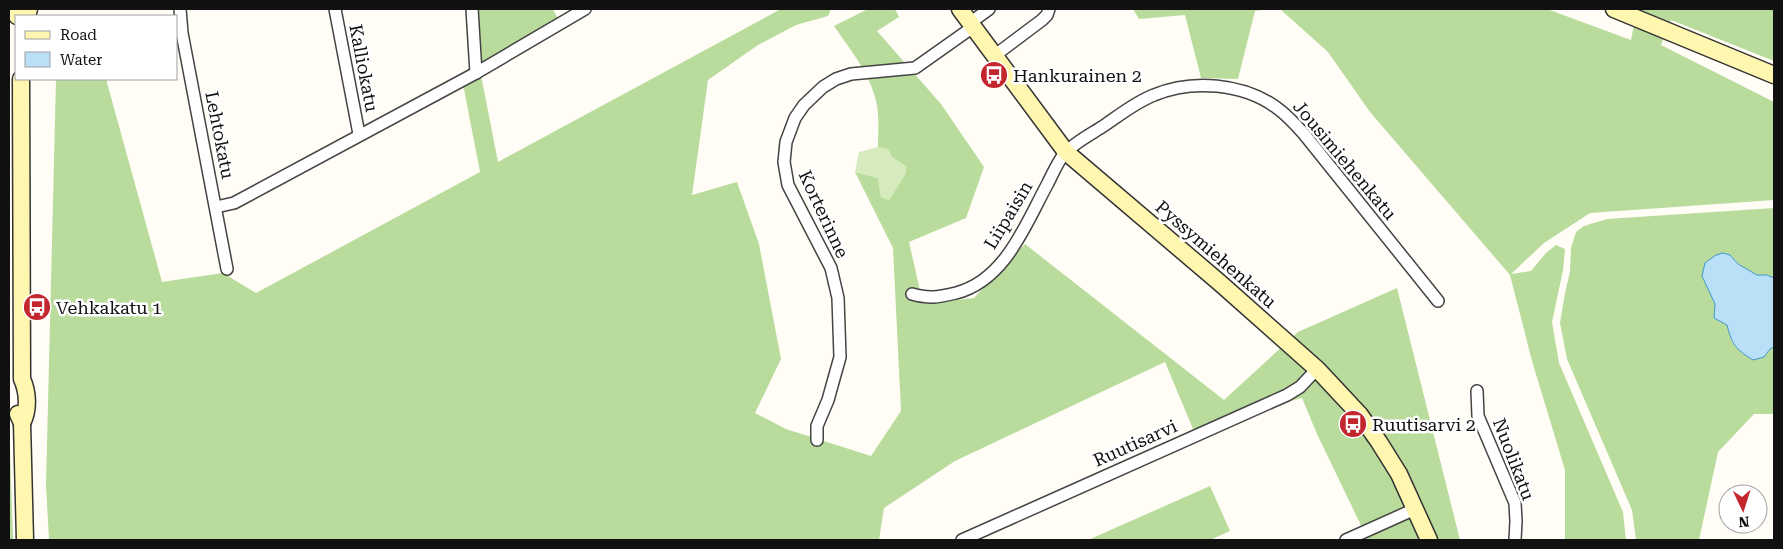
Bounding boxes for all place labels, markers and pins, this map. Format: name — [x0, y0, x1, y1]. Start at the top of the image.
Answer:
bus stop icon: Hankurainen 2 — [979, 60, 1009, 90]
place label: Hankurainen 2 — [1013, 65, 1142, 86]
bus stop icon: Vehkakatu 1 — [22, 292, 52, 322]
place label: Vehkakatu 1 — [56, 297, 162, 318]
bus stop icon: Ruutisarvi 2 — [1338, 409, 1368, 439]
place label: Ruutisarvi 2 — [1372, 414, 1476, 435]

